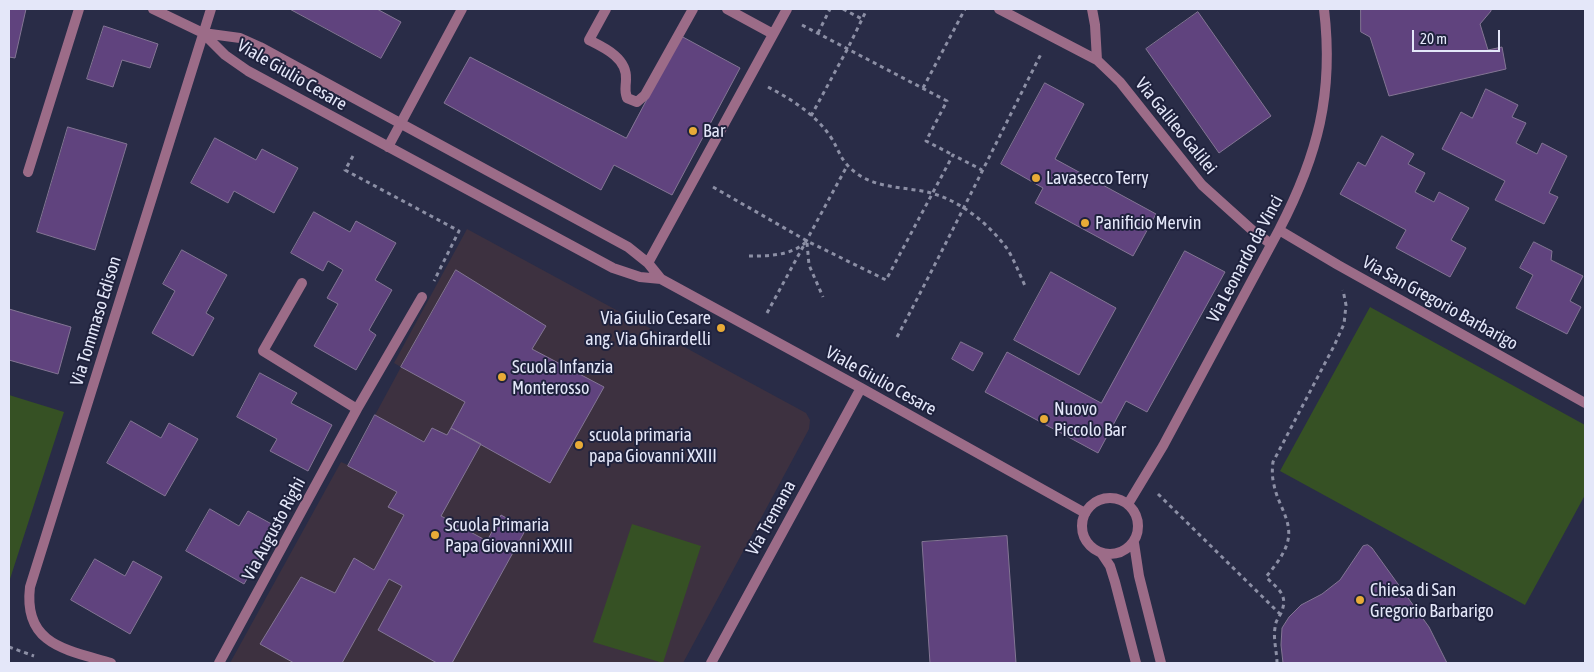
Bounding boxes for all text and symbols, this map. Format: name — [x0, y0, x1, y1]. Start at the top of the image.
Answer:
scale bar — [1414, 20, 1502, 52]
text: 20 m — [1420, 30, 1447, 47]
street label: Viale Giulio Cesare — [233, 35, 351, 115]
street label: Via Galileo Galilei — [1130, 73, 1222, 179]
place label: Bar — [703, 120, 725, 142]
marker: Bar — [687, 125, 699, 137]
place label: Lavasecco Terry — [1046, 167, 1149, 189]
marker: Lavasecco Terry — [1030, 172, 1042, 184]
street label: Via Leonardo da Vinci — [1202, 192, 1288, 326]
place label: Panificio Mervin — [1095, 212, 1201, 234]
marker: Panificio Mervin — [1079, 217, 1091, 229]
street label: Via San Gregorio Barbarigo — [1358, 251, 1522, 355]
street label: Via Tommaso Edison — [66, 254, 126, 388]
place label: Via Giulio Cesare ang. Via Ghirardelli — [585, 307, 711, 350]
marker: Via Giulio Cesare ang. Via Ghirardelli — [715, 322, 727, 334]
street label: Viale Giulio Cesare — [822, 342, 940, 420]
place label: Scuola Infanzia Monterosso — [512, 356, 613, 398]
marker: Scuola Infanzia Monterosso — [496, 371, 508, 383]
place label: Nuovo Piccolo Bar — [1054, 398, 1126, 440]
marker: Nuovo Piccolo Bar — [1038, 413, 1050, 425]
place label: scuola primaria papa Giovanni XXIII — [589, 424, 717, 466]
marker: scuola primaria papa Giovanni XXIII — [573, 439, 585, 451]
street label: Via Augusto Righi — [238, 474, 310, 584]
street label: Via Tremana — [742, 477, 800, 559]
place label: Scuola Primaria Papa Giovanni XXIII — [445, 514, 573, 556]
marker: Scuola Primaria Papa Giovanni XXIII — [429, 529, 441, 541]
place label: Chiesa di San Gregorio Barbarigo — [1370, 579, 1494, 622]
marker: Chiesa di San Gregorio Barbarigo — [1354, 594, 1366, 606]

